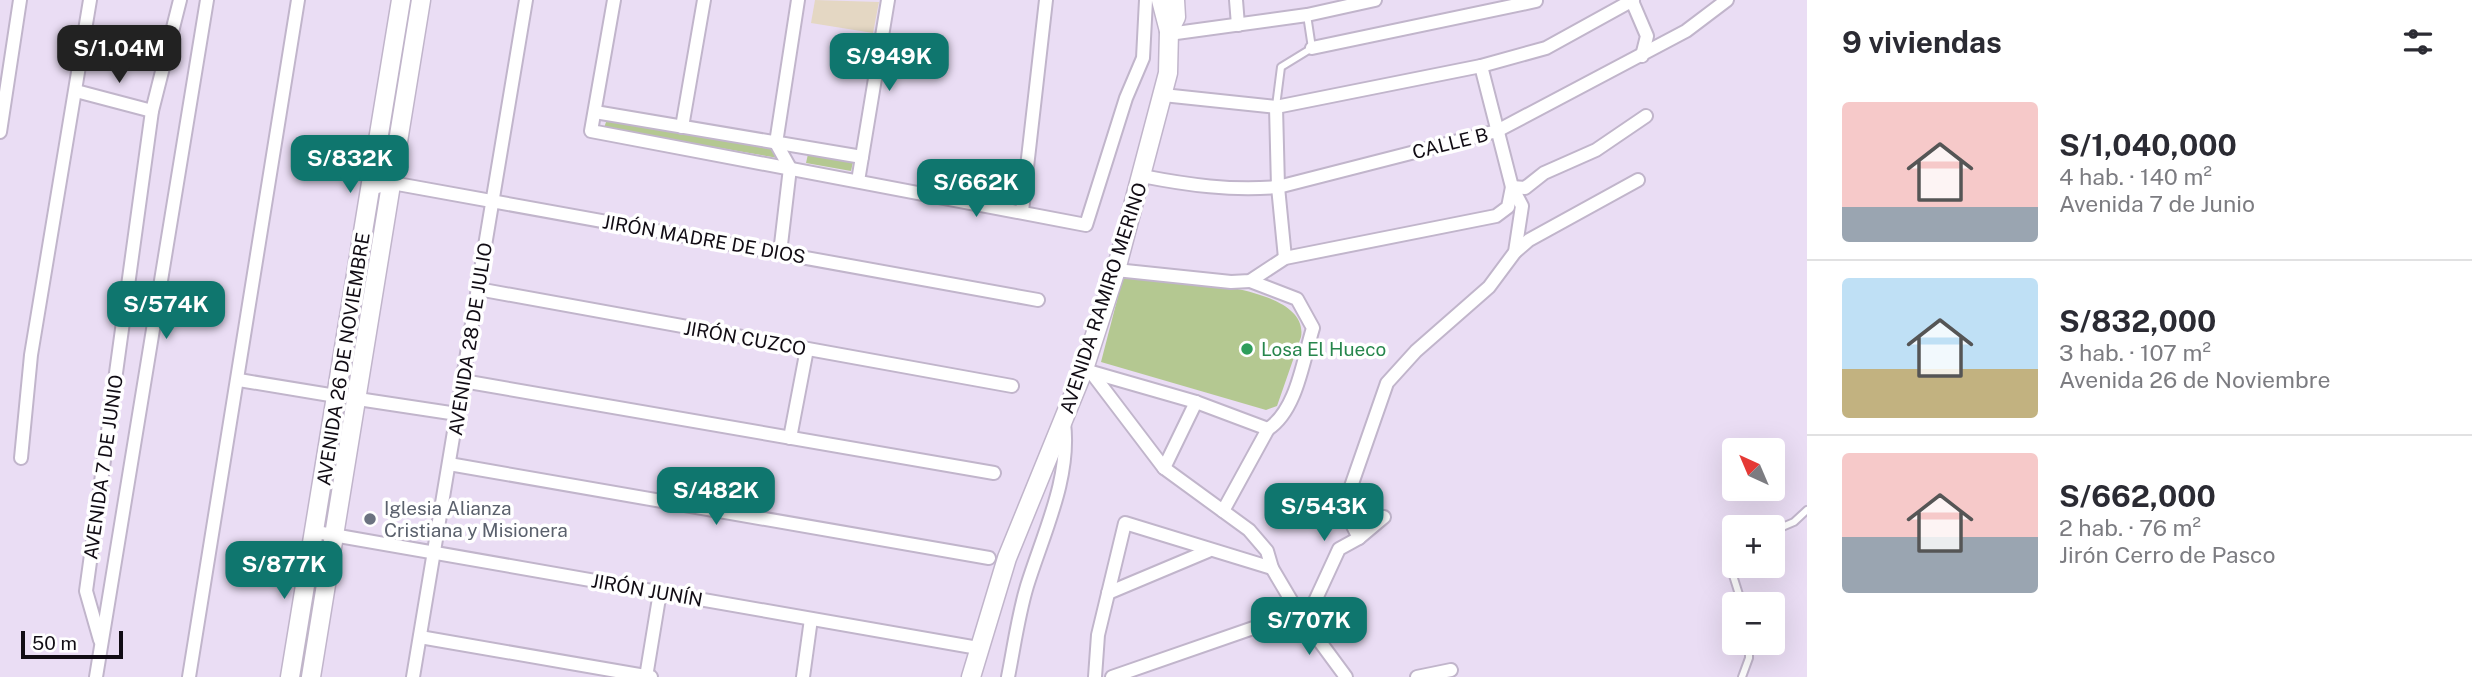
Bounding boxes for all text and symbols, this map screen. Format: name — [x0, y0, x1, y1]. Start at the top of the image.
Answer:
icon: filters — [2399, 23, 2437, 61]
text: 9 viviendas — [1842, 24, 2002, 60]
pin: S/1.04M — [54, 25, 184, 85]
text: S/1.04M — [73, 34, 165, 61]
pin: S/949K — [832, 34, 946, 93]
text: S/949K — [846, 42, 932, 69]
street label: CALLE B — [1410, 123, 1490, 163]
text: S/1,040,000 — [2059, 127, 2237, 163]
icon: home — [1898, 130, 1982, 214]
pin: S/832K — [293, 136, 407, 195]
text: S/832K — [307, 144, 393, 171]
pin: S/662K — [919, 160, 1033, 219]
text: 4 hab. · 140 m² — [2059, 163, 2212, 190]
text: S/662K — [933, 168, 1019, 195]
street label: AVENIDA RAMIRO MERINO — [1055, 180, 1151, 416]
text: Avenida 7 de Junio — [2059, 190, 2255, 217]
street label: JIRÓN MADRE DE DIOS — [601, 210, 807, 268]
street label: AVENIDA 26 DE NOVIEMBRE — [312, 231, 374, 487]
street label: AVENIDA 28 DE JULIO — [444, 241, 496, 437]
pin: S/574K — [109, 282, 223, 341]
text: S/574K — [123, 290, 209, 317]
text: S/832,000 — [2059, 303, 2216, 339]
icon: home — [1898, 306, 1982, 390]
street label: JIRÓN CUZCO — [682, 316, 808, 360]
place label: Losa El Hueco — [1261, 338, 1386, 360]
text: 3 hab. · 107 m² — [2059, 339, 2211, 366]
marker: Losa El Hueco — [1239, 341, 1255, 357]
text: Avenida 26 de Noviembre — [2059, 366, 2331, 393]
street label: AVENIDA 7 DE JUNIO — [79, 373, 127, 561]
north arrow — [1722, 438, 1785, 500]
map controls — [1722, 438, 1785, 655]
pin: S/482K — [659, 468, 773, 527]
text: S/482K — [673, 476, 759, 503]
text: S/662,000 — [2059, 478, 2216, 514]
icon: home — [1898, 481, 1982, 565]
pin: S/543K — [1267, 484, 1381, 543]
text: S/543K — [1280, 492, 1368, 519]
place label: Iglesia Alianza Cristiana y Misionera — [384, 497, 568, 541]
marker: Iglesia Alianza Cristiana y Misionera — [362, 511, 378, 527]
text: 2 hab. · 76 m² — [2059, 514, 2201, 541]
button: + — [1722, 515, 1785, 578]
text: Jirón Cerro de Pasco — [2059, 541, 2276, 568]
pin: S/877K — [227, 542, 341, 601]
text: S/877K — [241, 550, 327, 577]
street label: JIRÓN JUNÍN — [589, 569, 705, 611]
button: − — [1722, 592, 1785, 655]
pin: S/707K — [1252, 598, 1366, 657]
text: S/707K — [1267, 606, 1351, 633]
scale bar — [21, 628, 122, 660]
text: 50 m — [32, 632, 77, 654]

